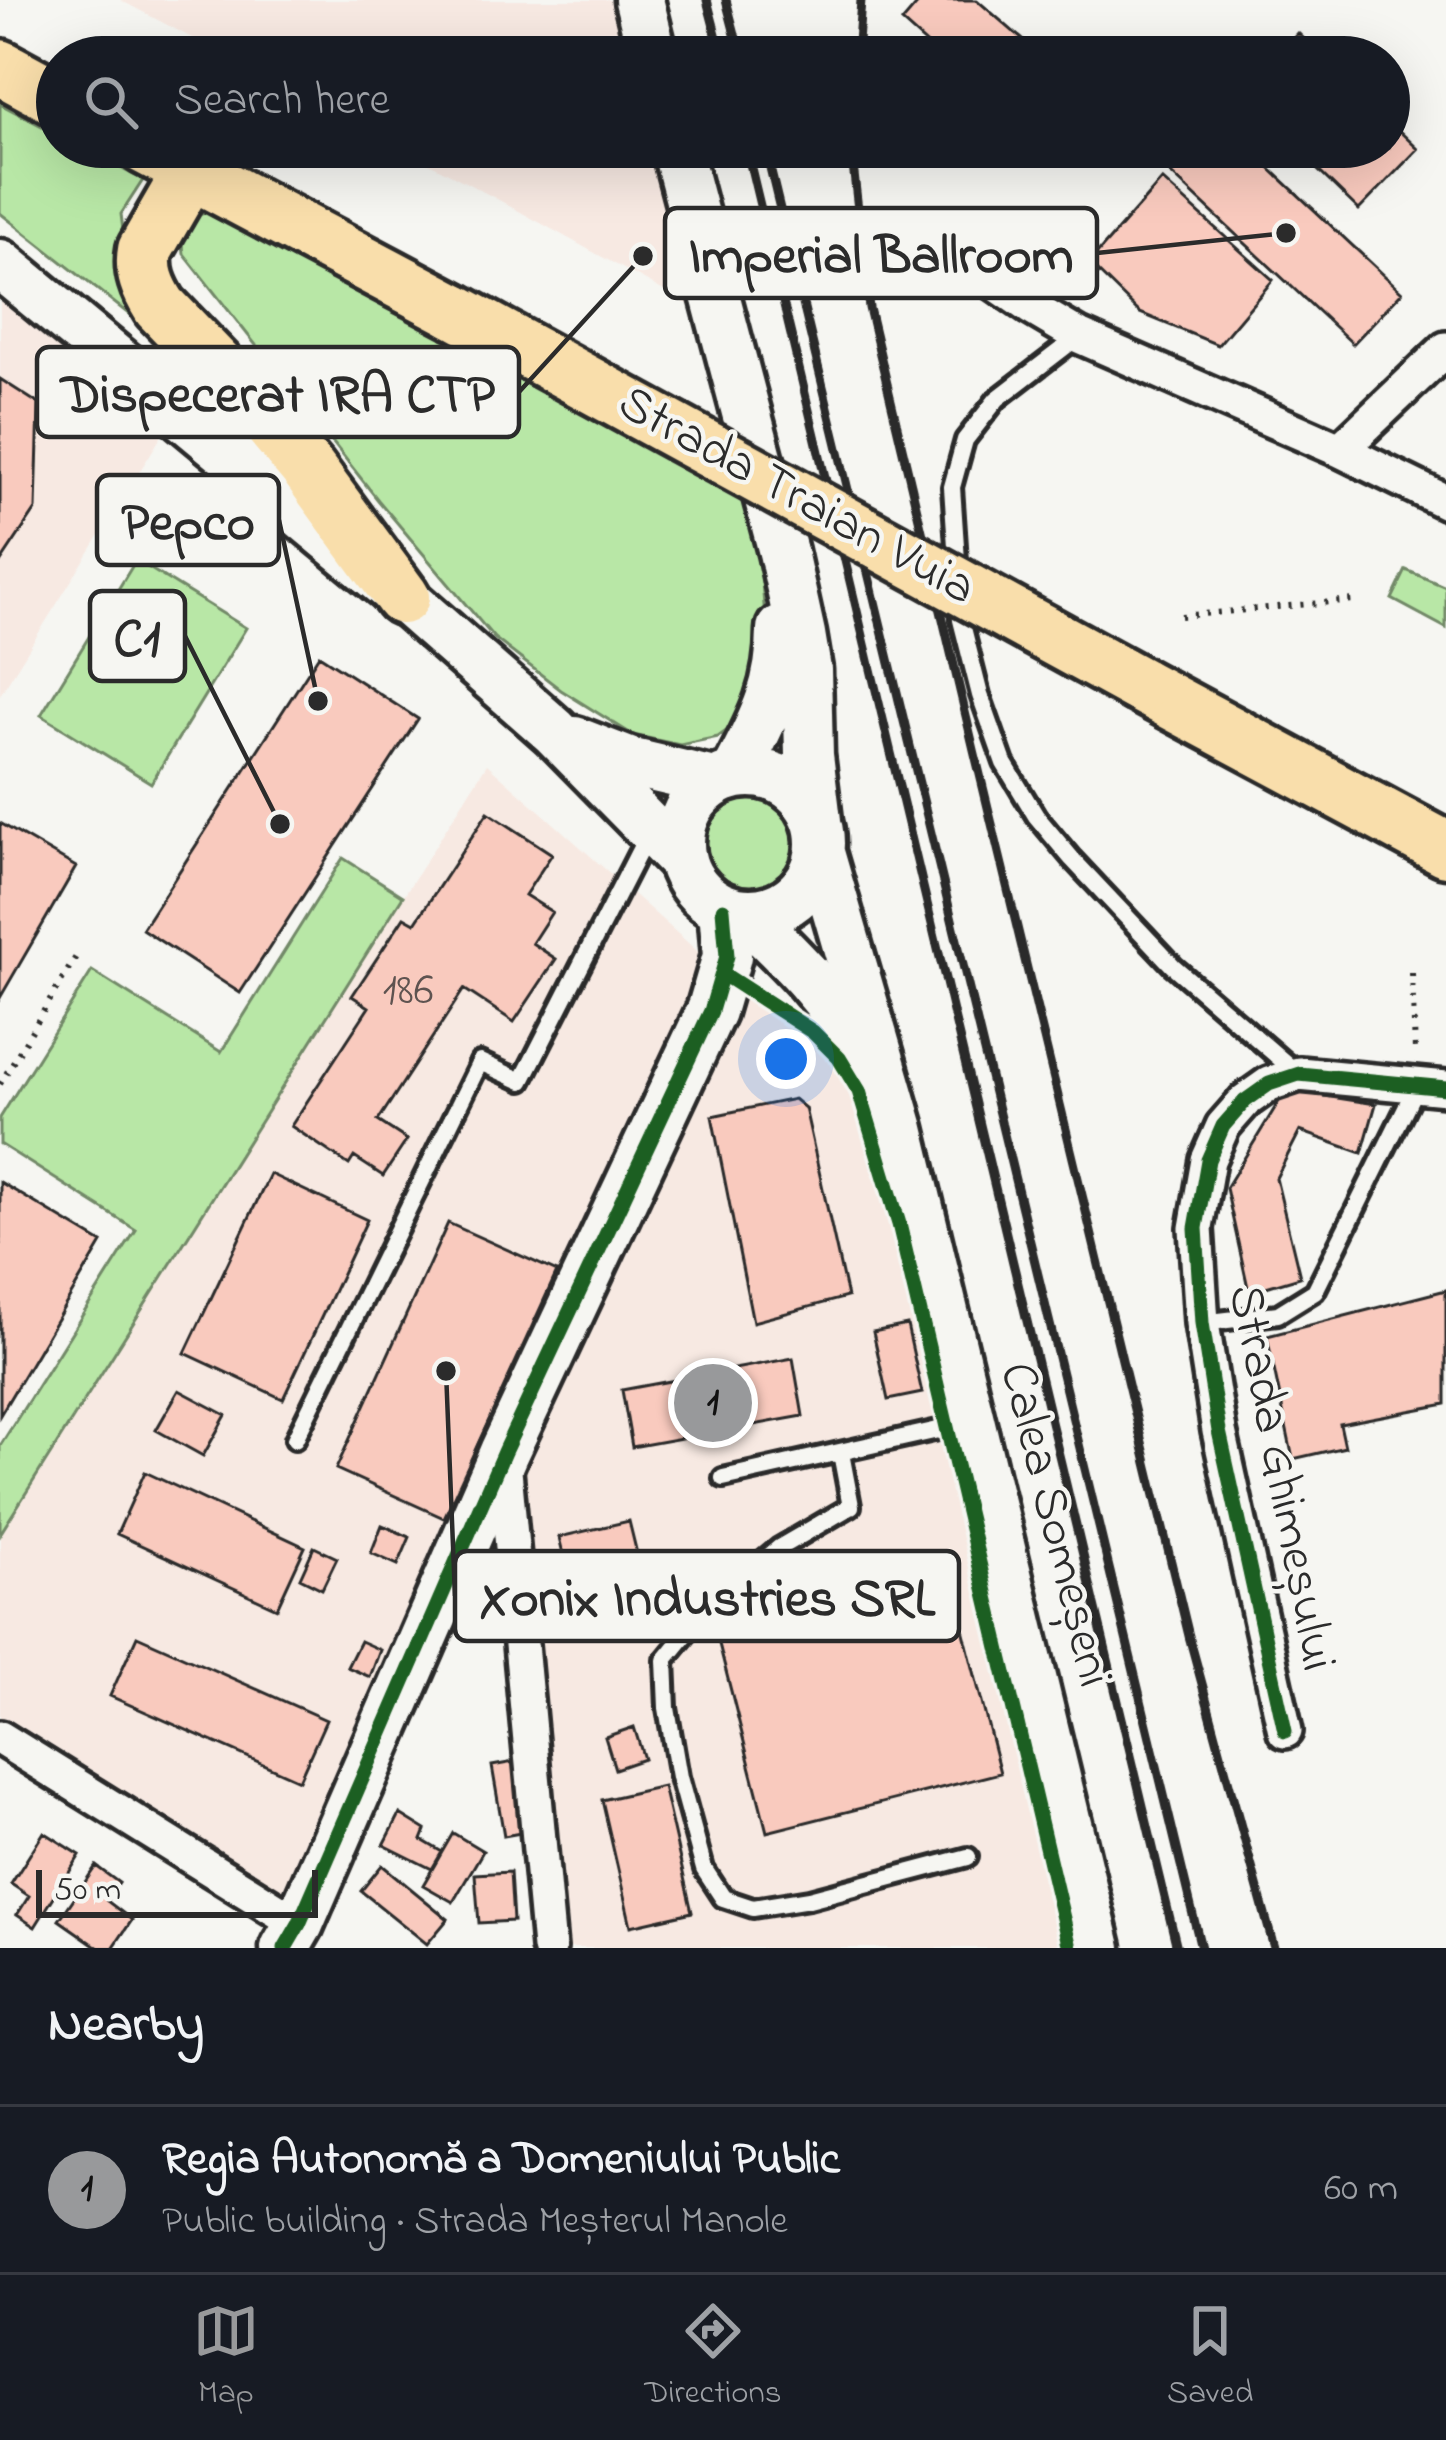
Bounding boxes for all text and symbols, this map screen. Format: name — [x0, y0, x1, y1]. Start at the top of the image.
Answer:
search box — [36, 36, 1410, 168]
icon: search — [78, 69, 144, 135]
text: Search here — [174, 69, 390, 135]
callout: Imperial Ballroom — [665, 208, 1097, 298]
text: Imperial Ballroom — [689, 220, 1073, 298]
callout: Dispecerat IRA CTP — [37, 347, 519, 437]
text: Dispecerat IRA CTP — [59, 359, 495, 437]
street label: Strada Traian Vuia — [603, 367, 989, 627]
callout: Pepco — [97, 475, 279, 565]
text: Pepco — [121, 487, 255, 565]
callout: C1 — [90, 591, 185, 681]
text: C1 — [114, 603, 160, 681]
house number: 186 — [383, 959, 434, 1025]
your location — [756, 1029, 816, 1089]
street label: Strada Ghimeșului — [1206, 1279, 1354, 1677]
street label: Calea Someșeni — [977, 1355, 1131, 1695]
pin: 1 — [674, 1358, 752, 1448]
callout: Xonix Industries SRL — [455, 1551, 959, 1641]
text: Xonix Industries SRL — [479, 1563, 936, 1641]
scale bar — [36, 1864, 318, 1917]
text: 50 m — [54, 1867, 121, 1915]
text: Nearby — [48, 1989, 204, 2064]
text: Regia Autonomă a Domeniului Public — [162, 2128, 840, 2194]
text: 1 — [81, 2161, 93, 2218]
text: 60 m — [1324, 2161, 1398, 2218]
text: Public building · Strada Meșterul Manole — [162, 2194, 788, 2251]
tab: Map — [193, 2298, 259, 2418]
tab: Directions — [644, 2298, 782, 2418]
tab: Saved — [1167, 2298, 1253, 2418]

